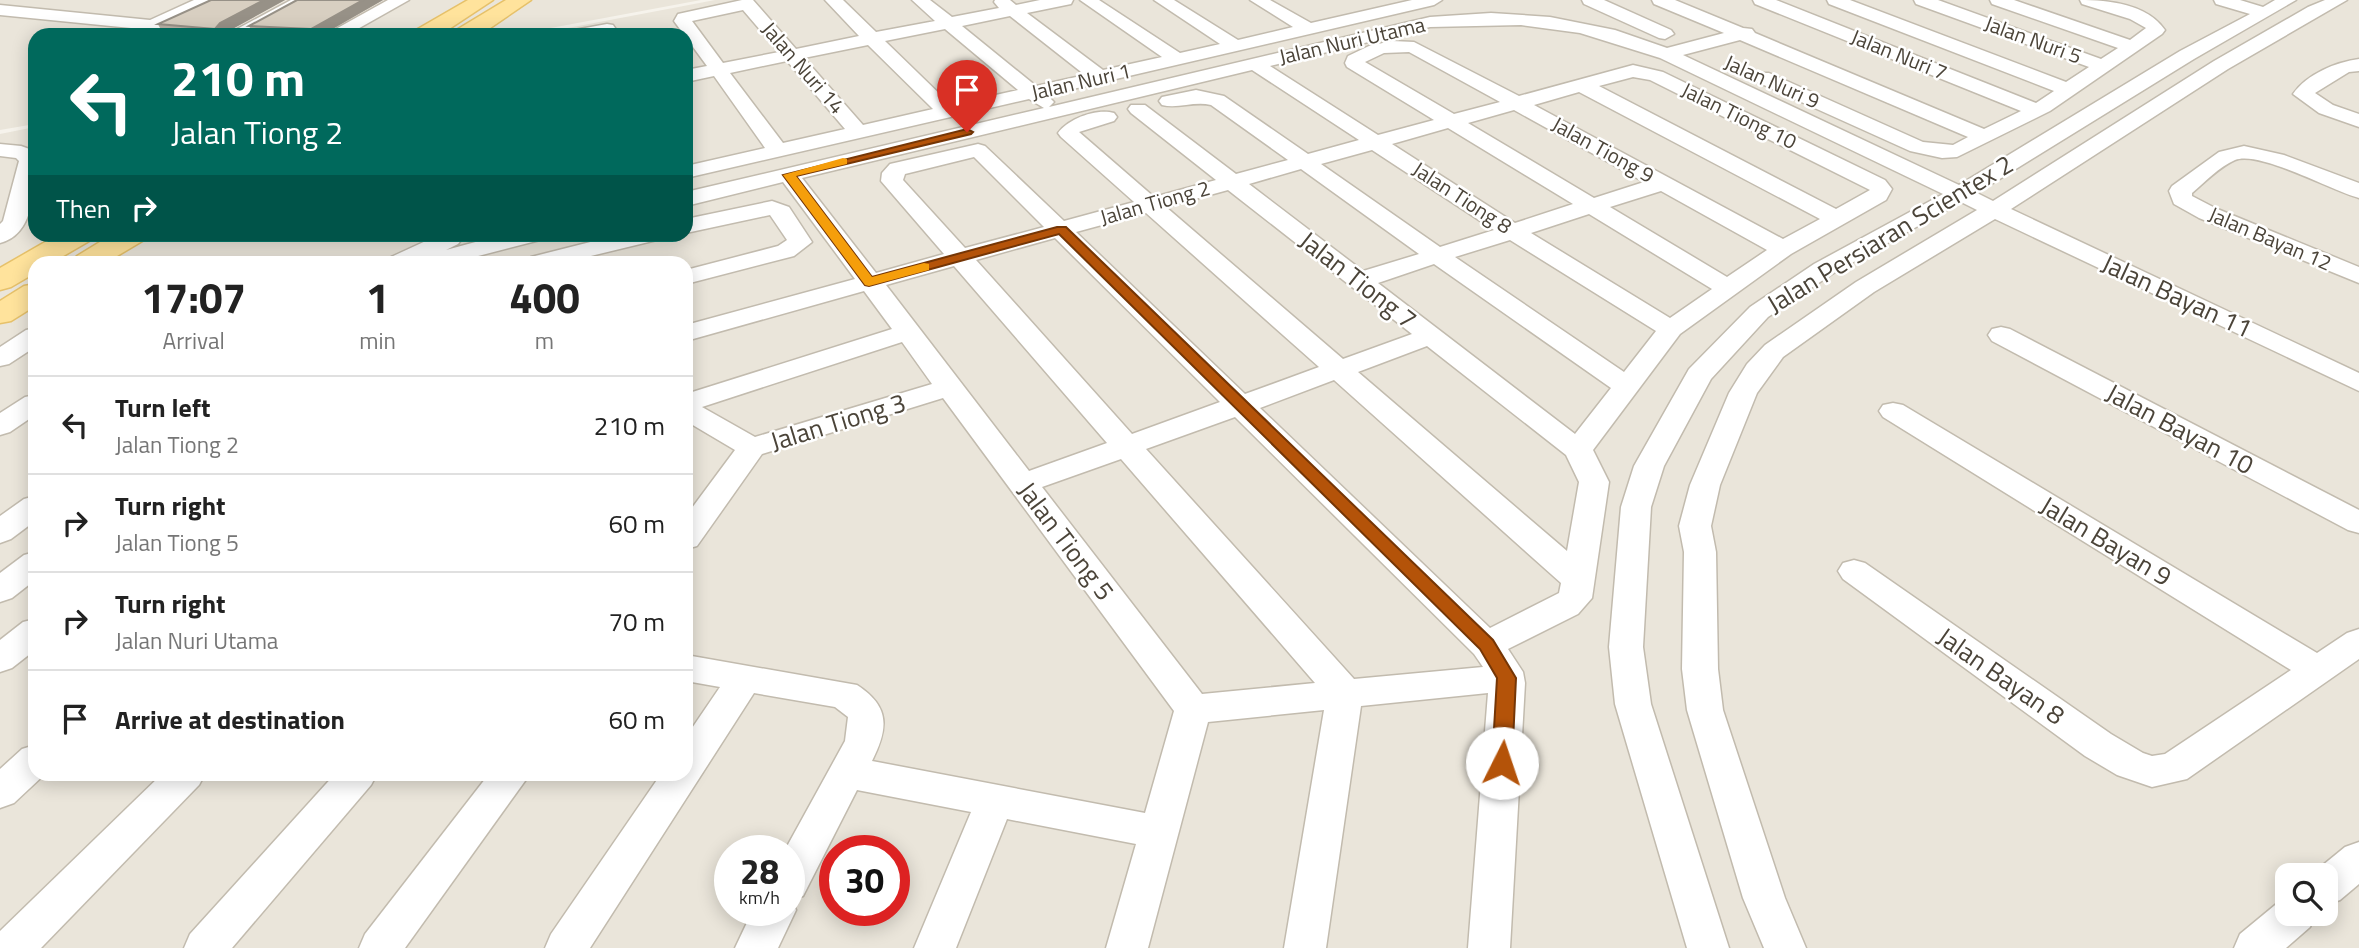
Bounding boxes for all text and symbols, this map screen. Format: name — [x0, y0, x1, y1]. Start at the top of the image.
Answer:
street label: Jalan Nuri 5 — [1980, 7, 2086, 71]
street label: Jalan Nuri Utama — [1275, 8, 1429, 72]
street label: Jalan Nuri 14 — [755, 14, 853, 121]
street label: Jalan Nuri 7 — [1846, 20, 1952, 88]
text: 210 m — [171, 40, 305, 115]
street label: Jalan Nuri 9 — [1720, 46, 1825, 116]
street label: Jalan Nuri 1 — [1028, 54, 1134, 108]
icon: left — [56, 56, 147, 147]
pin — [937, 60, 997, 132]
icon: arrive — [948, 71, 986, 109]
street label: Jalan Tiong 10 — [1676, 73, 1803, 157]
text: Jalan Tiong 2 — [171, 108, 343, 156]
street label: Jalan Tiong 9 — [1546, 108, 1661, 191]
street label: Jalan Persiaran Scientex 2 — [1759, 144, 2020, 323]
street label: Jalan Tiong 8 — [1406, 153, 1519, 241]
street label: Jalan Tiong 2 — [1096, 171, 1213, 233]
text: Then — [56, 189, 111, 228]
icon: right — [125, 189, 163, 227]
street label: Jalan Bayan 12 — [2204, 198, 2337, 278]
street label: Jalan Tiong 7 — [1291, 221, 1425, 338]
street label: Jalan Bayan 11 — [2095, 244, 2259, 348]
text: 17:07 — [141, 265, 246, 329]
text: 1 — [366, 265, 389, 329]
text: 400 — [509, 265, 580, 329]
text: Arrival — [162, 323, 225, 358]
text: min — [359, 323, 396, 358]
text: m — [535, 323, 554, 358]
street label: Jalan Bayan 10 — [2099, 373, 2261, 484]
street label: Jalan Tiong 3 — [765, 382, 910, 461]
text: Turn left — [115, 388, 210, 427]
icon: left — [56, 406, 94, 444]
text: 210 m — [594, 406, 665, 445]
text: Jalan Tiong 2 — [115, 427, 239, 462]
street label: Jalan Tiong 5 — [1009, 473, 1124, 608]
text: Turn right — [115, 486, 226, 525]
street label: Jalan Bayan 9 — [2033, 486, 2180, 595]
icon: right — [56, 504, 94, 542]
text: 60 m — [608, 504, 665, 543]
text: Jalan Tiong 5 — [115, 525, 239, 560]
text: Turn right — [115, 584, 226, 623]
icon: right — [56, 602, 94, 640]
text: 70 m — [608, 602, 665, 641]
street label: Jalan Bayan 8 — [1930, 617, 2073, 734]
text: Jalan Nuri Utama — [115, 623, 278, 658]
icon: arrive — [56, 700, 94, 738]
text: Arrive at destination — [115, 700, 345, 739]
text: 60 m — [608, 700, 665, 739]
position arrow — [1465, 726, 1539, 800]
speed limit sign: 30 — [819, 835, 910, 926]
text: 28 — [740, 844, 779, 898]
map controls — [2275, 863, 2338, 926]
button: search — [2275, 863, 2338, 926]
text: km/h — [739, 884, 780, 911]

